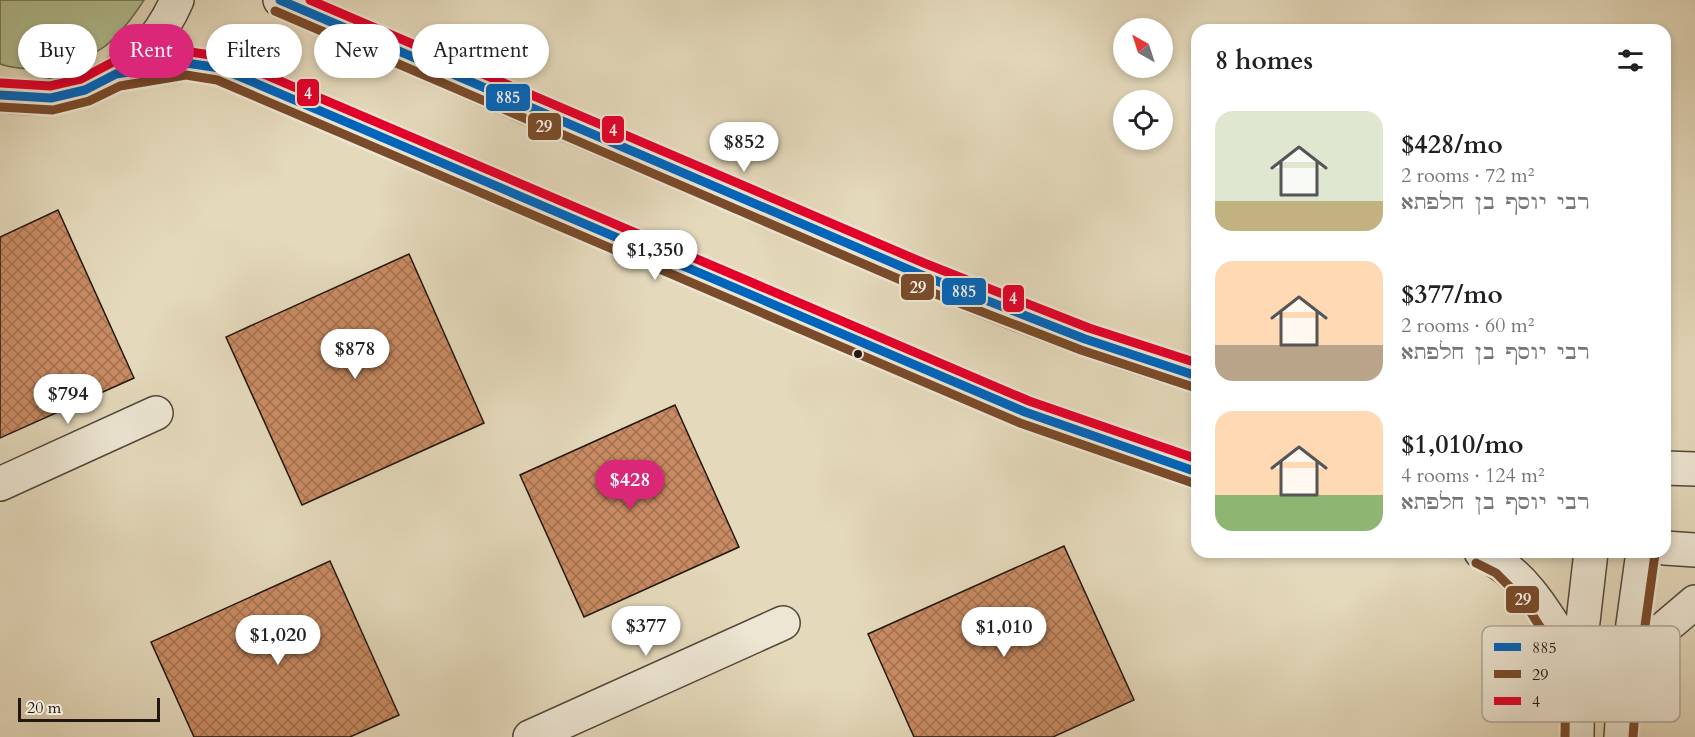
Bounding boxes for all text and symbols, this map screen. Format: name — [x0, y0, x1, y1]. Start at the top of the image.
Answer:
north arrow — [1113, 18, 1173, 78]
map controls — [1113, 18, 1173, 150]
chip: Buy — [18, 24, 97, 78]
chip: Rent — [109, 24, 194, 78]
chip: Filters — [206, 24, 302, 78]
chip: New — [314, 24, 400, 78]
chip: Apartment — [412, 24, 549, 78]
text: 8 homes — [1215, 43, 1313, 78]
icon: filters — [1614, 44, 1647, 77]
line badge: 4 — [296, 78, 320, 107]
text: 4 — [304, 83, 312, 105]
line badge: 885 — [485, 83, 531, 112]
text: 885 — [496, 87, 520, 109]
button: locate — [1113, 90, 1173, 150]
line badge: 29 — [527, 112, 562, 141]
line badge: 4 — [601, 115, 625, 144]
text: 29 — [536, 116, 552, 138]
text: 4 — [609, 120, 617, 142]
pin: $852 — [708, 122, 780, 173]
text: $428/mo — [1401, 127, 1503, 162]
text: $852 — [724, 128, 764, 155]
icon: home — [1263, 135, 1335, 207]
text: 2 rooms · 72 m² — [1401, 162, 1534, 189]
text: רבי יוסף בן חלפתא — [1401, 189, 1590, 216]
pin: $1,350 — [606, 230, 704, 281]
text: $1,350 — [626, 236, 684, 263]
line badge: 29 — [900, 273, 935, 301]
text: 29 — [910, 277, 926, 299]
line badge: 885 — [941, 277, 987, 306]
text: $377/mo — [1401, 277, 1503, 312]
text: 885 — [952, 281, 976, 303]
line badge: 4 — [1002, 284, 1025, 313]
icon: home — [1263, 285, 1335, 357]
text: 4 — [1009, 288, 1017, 310]
text: 2 rooms · 60 m² — [1401, 312, 1534, 339]
pin: $878 — [319, 329, 391, 380]
text: $878 — [335, 335, 375, 362]
text: רבי יוסף בן חלפתא — [1401, 339, 1590, 366]
unlabelled marker — [852, 348, 864, 360]
pin: $794 — [32, 374, 104, 425]
text: $794 — [48, 380, 88, 407]
text: $1,010/mo — [1401, 427, 1524, 462]
icon: home — [1263, 435, 1335, 507]
pin: $428 — [594, 460, 666, 511]
text: 4 rooms · 124 m² — [1401, 462, 1545, 489]
text: $428 — [610, 466, 650, 493]
text: רבי יוסף בן חלפתא — [1401, 489, 1590, 516]
line badge: 29 — [1505, 585, 1540, 614]
text: 29 — [1515, 589, 1531, 611]
pin: $377 — [610, 606, 682, 657]
pin: $1,010 — [955, 607, 1053, 658]
text: $377 — [626, 612, 666, 639]
text: $1,010 — [975, 613, 1033, 640]
pin: $1,020 — [229, 615, 327, 666]
text: $1,020 — [249, 621, 307, 648]
legend — [1482, 626, 1680, 722]
text: 885 — [1532, 637, 1557, 659]
text: 29 — [1532, 664, 1548, 686]
text: 4 — [1532, 691, 1540, 713]
scale bar — [18, 695, 160, 722]
text: 20 m — [27, 697, 61, 719]

